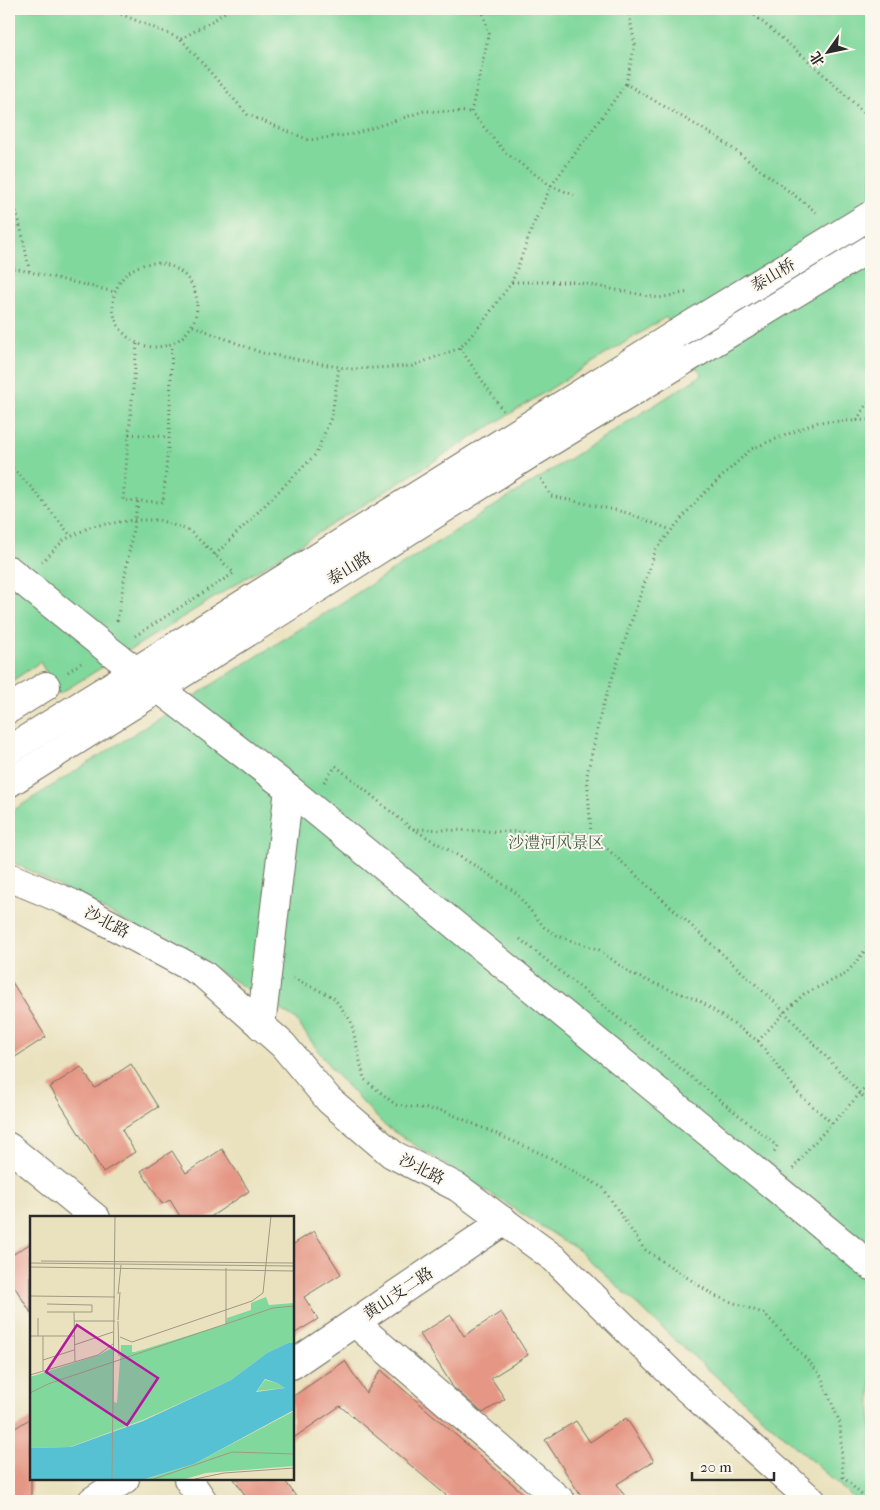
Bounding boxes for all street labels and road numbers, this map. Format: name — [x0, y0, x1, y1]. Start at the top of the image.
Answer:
street label: 泰山桥 — [748, 254, 798, 296]
street label: 泰山路 — [324, 547, 374, 589]
street label: 沙北路 — [81, 902, 133, 942]
street label: 沙北路 — [396, 1150, 448, 1188]
street label: 黄山支二路 — [360, 1263, 436, 1323]

